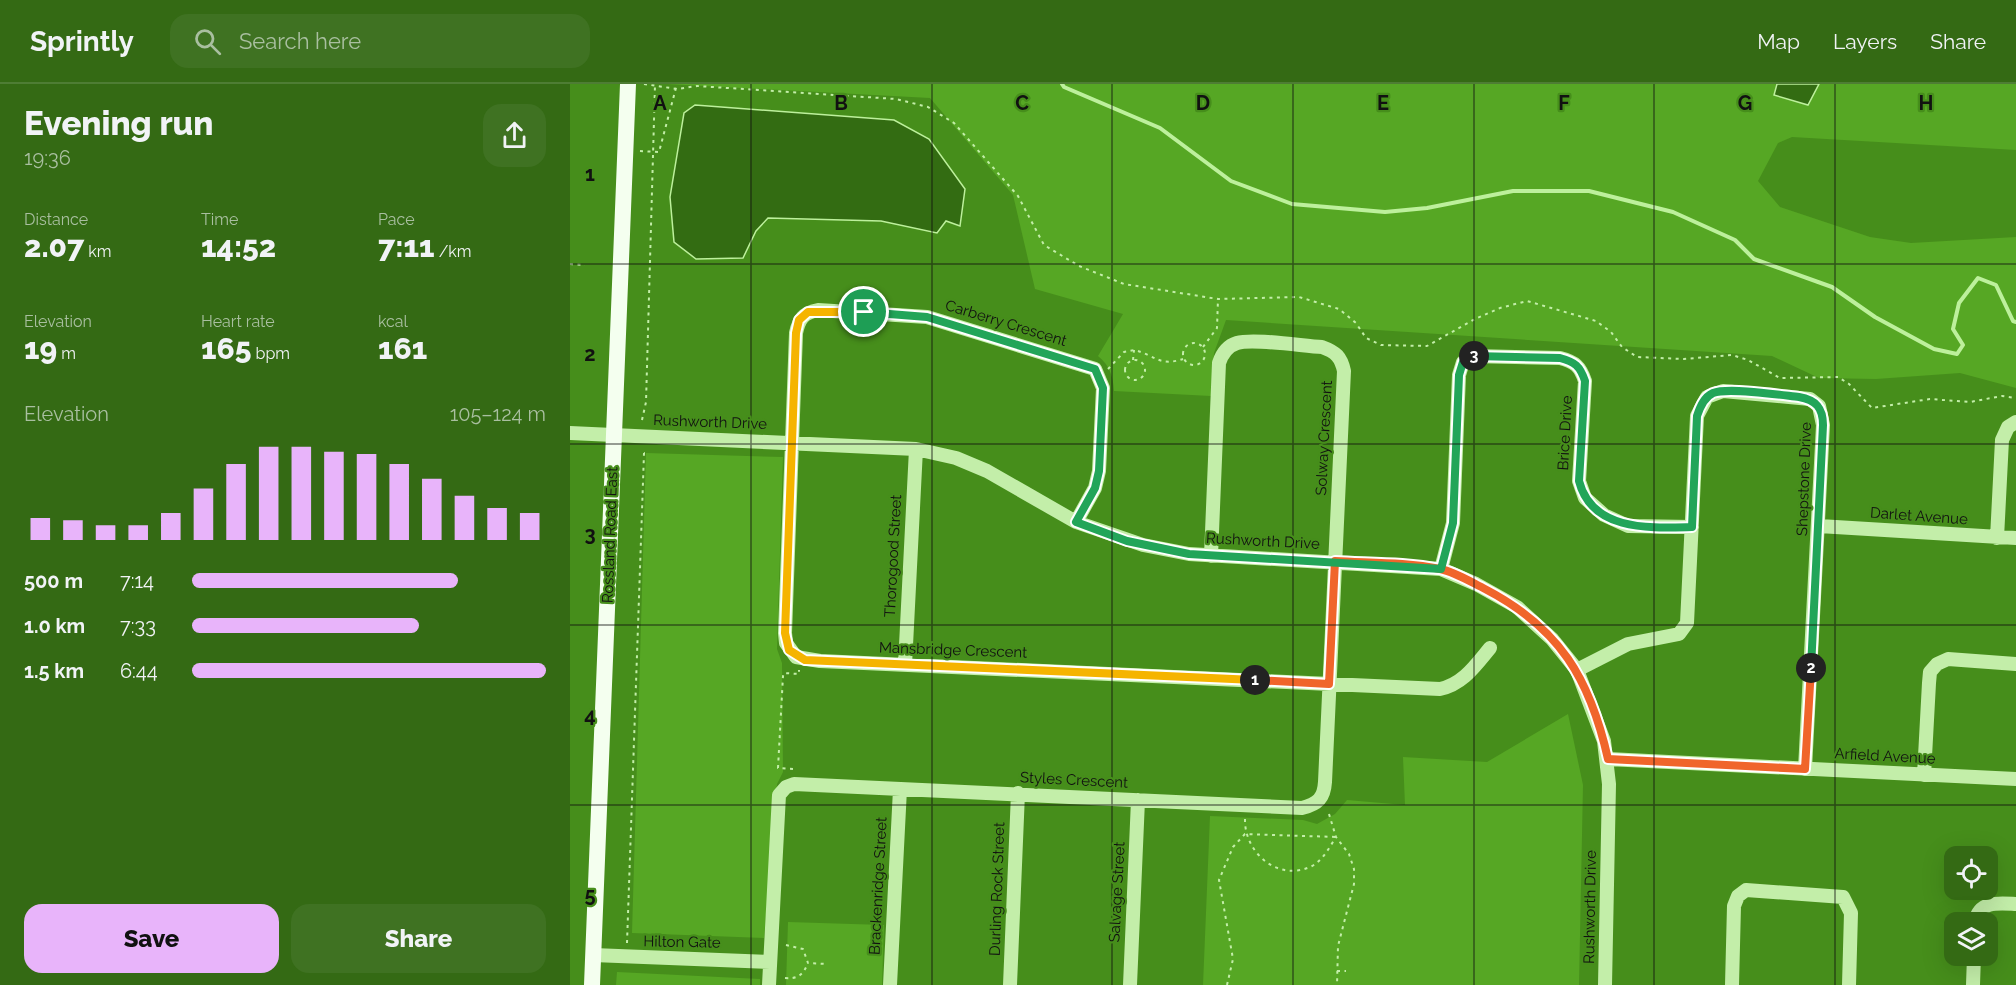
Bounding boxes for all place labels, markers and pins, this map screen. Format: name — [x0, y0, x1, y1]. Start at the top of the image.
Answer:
pin — [838, 286, 889, 337]
pin: 3 — [1459, 341, 1489, 371]
pin: 2 — [1796, 653, 1826, 683]
pin: 1 — [1240, 665, 1270, 695]

